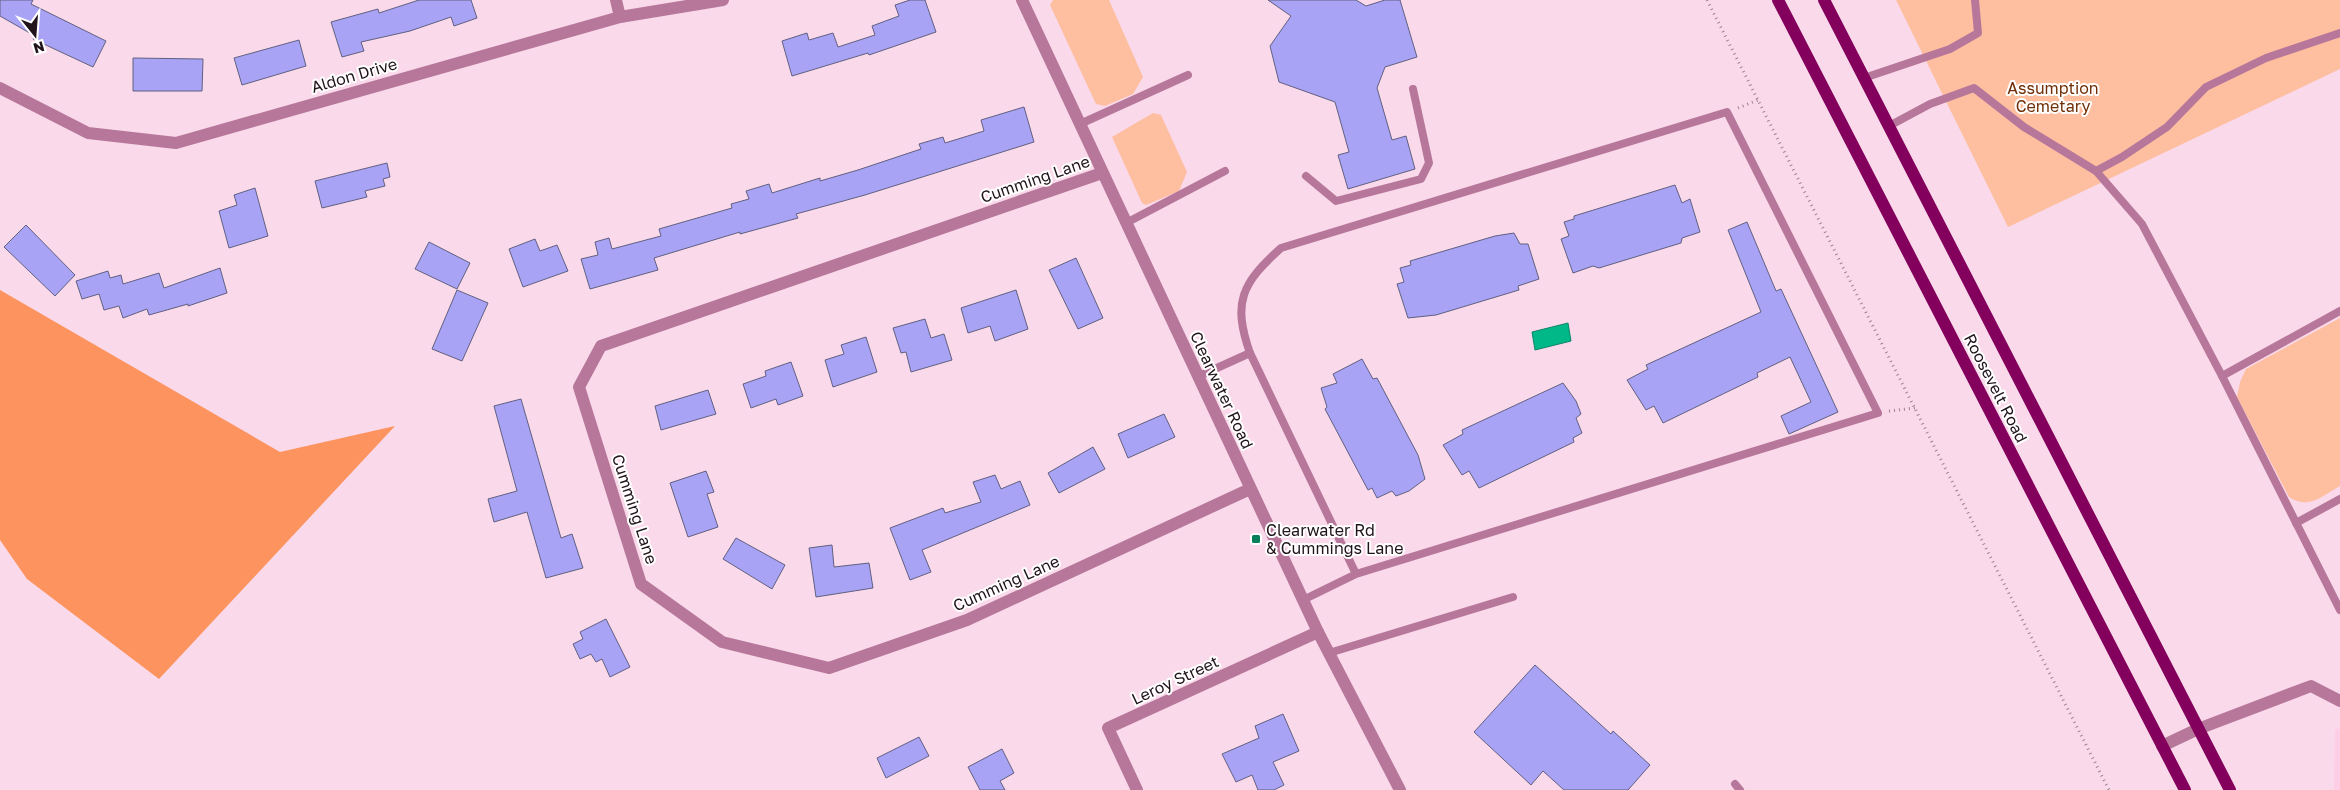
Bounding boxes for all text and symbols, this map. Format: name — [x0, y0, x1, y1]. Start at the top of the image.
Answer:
north arrow — [10, 10, 60, 60]
text: N — [31, 38, 47, 58]
street label: Aldon Drive — [309, 53, 399, 97]
park label: Assumption Cemetary — [2007, 78, 2099, 116]
street label: Cumming Lane — [978, 151, 1092, 207]
street label: Clearwater Road — [1186, 328, 1258, 452]
street label: Roosevelt Road — [1960, 330, 2032, 446]
street label: Cumming Lane — [608, 452, 662, 566]
place label: Clearwater Rd & Cummings Lane — [1266, 520, 1404, 558]
marker: Clearwater Rd & Cummings Lane — [1250, 533, 1262, 545]
street label: Cumming Lane — [950, 551, 1062, 615]
street label: Leroy Street — [1128, 651, 1222, 709]

